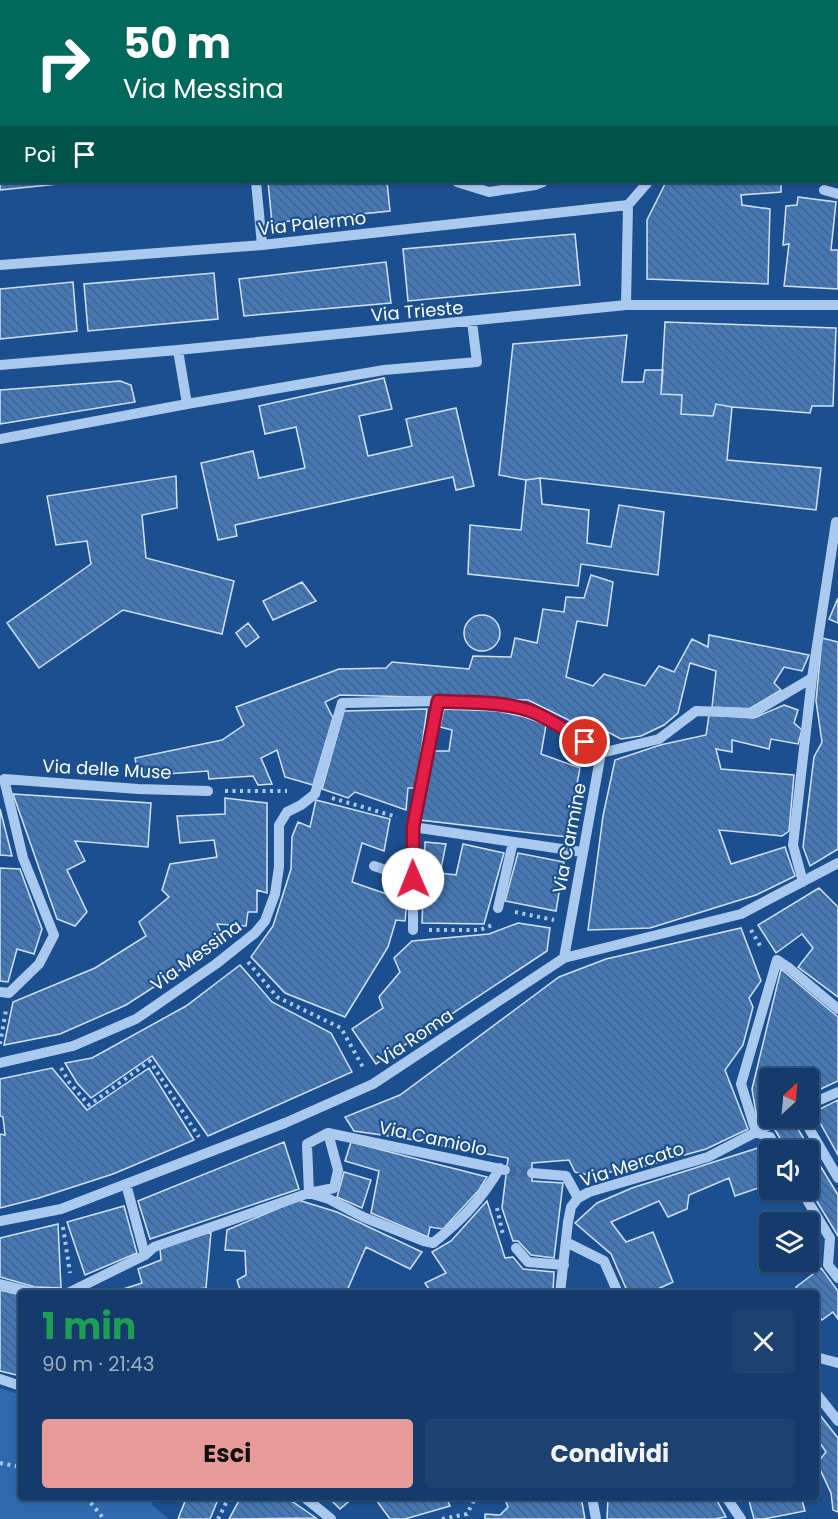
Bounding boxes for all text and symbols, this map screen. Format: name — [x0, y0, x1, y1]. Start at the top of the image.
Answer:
text: 50 m — [123, 14, 231, 73]
icon: right — [24, 24, 102, 102]
text: Via Messina — [123, 70, 284, 107]
icon: arrive — [68, 138, 101, 171]
text: Poi — [24, 139, 56, 170]
street label: Via Palermo — [257, 205, 367, 241]
street label: Via Trieste — [370, 295, 464, 327]
pin — [559, 716, 610, 767]
icon: arrive — [568, 725, 601, 758]
street label: Via delle Muse — [42, 753, 172, 785]
street label: Via Carmine — [546, 781, 592, 895]
position arrow — [381, 847, 445, 911]
street label: Via Messina — [145, 913, 247, 997]
street label: Via Roma — [372, 1002, 458, 1072]
north arrow — [759, 1068, 819, 1128]
map controls — [759, 1068, 819, 1272]
street label: Via Camiolo — [377, 1114, 489, 1162]
street label: Via Mercato — [577, 1135, 687, 1193]
button: sound — [759, 1140, 819, 1200]
button: layers — [759, 1212, 819, 1272]
text: 1 min — [42, 1301, 136, 1352]
button: close — [732, 1310, 795, 1373]
text: 90 m · 21:43 — [42, 1350, 155, 1378]
button: Esci — [42, 1419, 413, 1488]
button: Condividi — [425, 1419, 795, 1488]

